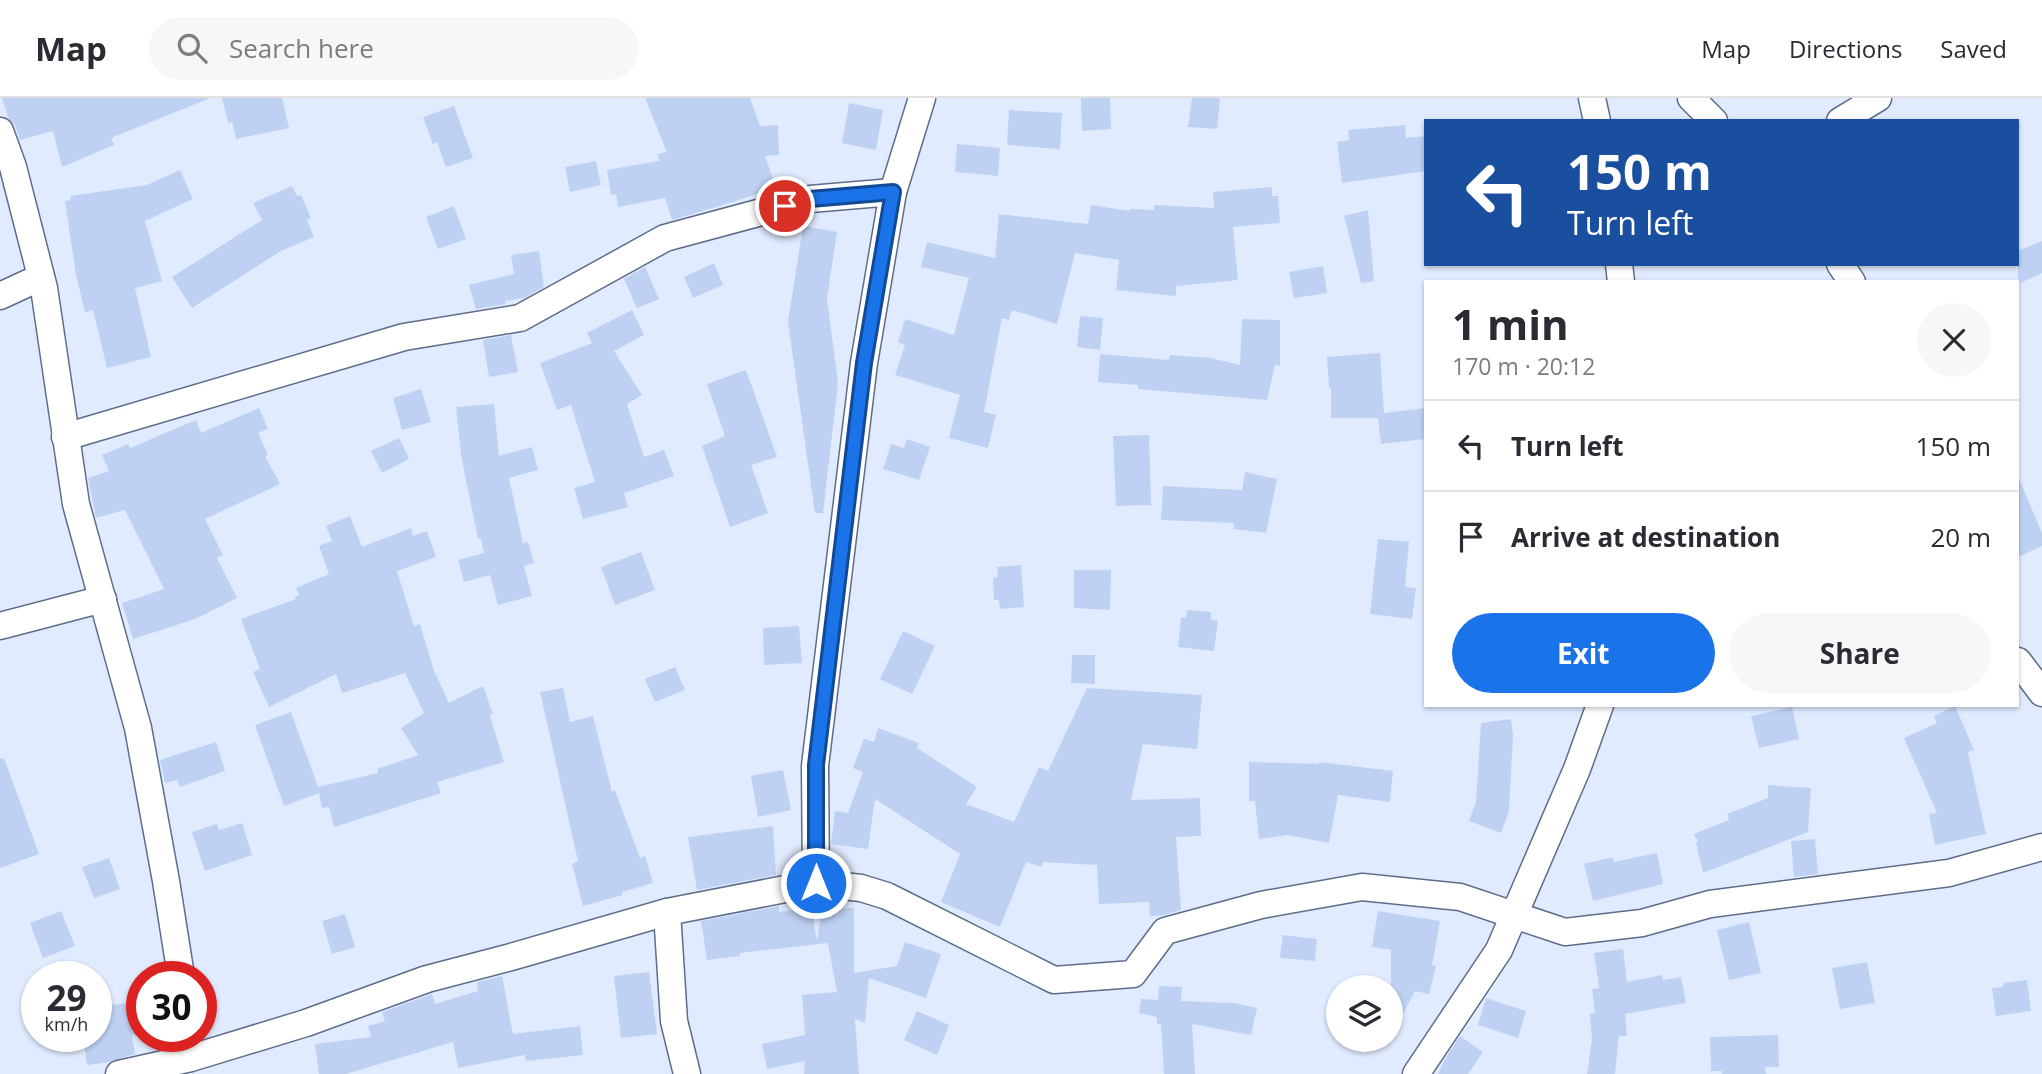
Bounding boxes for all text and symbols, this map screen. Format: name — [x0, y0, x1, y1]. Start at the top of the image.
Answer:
search box — [149, 17, 639, 80]
text: Map — [35, 26, 107, 71]
icon: search — [173, 29, 211, 67]
text: Search here — [229, 30, 374, 66]
text: Map — [1701, 32, 1751, 65]
text: Directions — [1789, 32, 1902, 65]
text: Saved — [1940, 32, 2007, 65]
text: 150 m — [1567, 138, 1712, 204]
icon: left — [1452, 147, 1543, 238]
pin — [755, 176, 815, 236]
icon: arrive — [766, 187, 804, 225]
text: Turn left — [1567, 201, 1693, 244]
text: 1 min — [1452, 295, 1569, 352]
button: close — [1917, 303, 1991, 377]
text: 170 m · 20:12 — [1452, 350, 1595, 382]
icon: left — [1452, 427, 1490, 465]
text: Turn left — [1511, 428, 1623, 464]
text: 150 m — [1916, 428, 1991, 464]
icon: arrive — [1452, 518, 1490, 556]
text: Arrive at destination — [1511, 519, 1780, 555]
text: 20 m — [1930, 519, 1991, 555]
button: Exit — [1452, 613, 1715, 693]
button: Share — [1729, 613, 1991, 693]
position arrow — [779, 846, 853, 920]
speed limit sign: 30 — [126, 961, 217, 1052]
text: 29 — [46, 974, 87, 1021]
map controls — [1326, 975, 1403, 1052]
button: layers — [1326, 975, 1403, 1052]
text: km/h — [45, 1012, 88, 1036]

